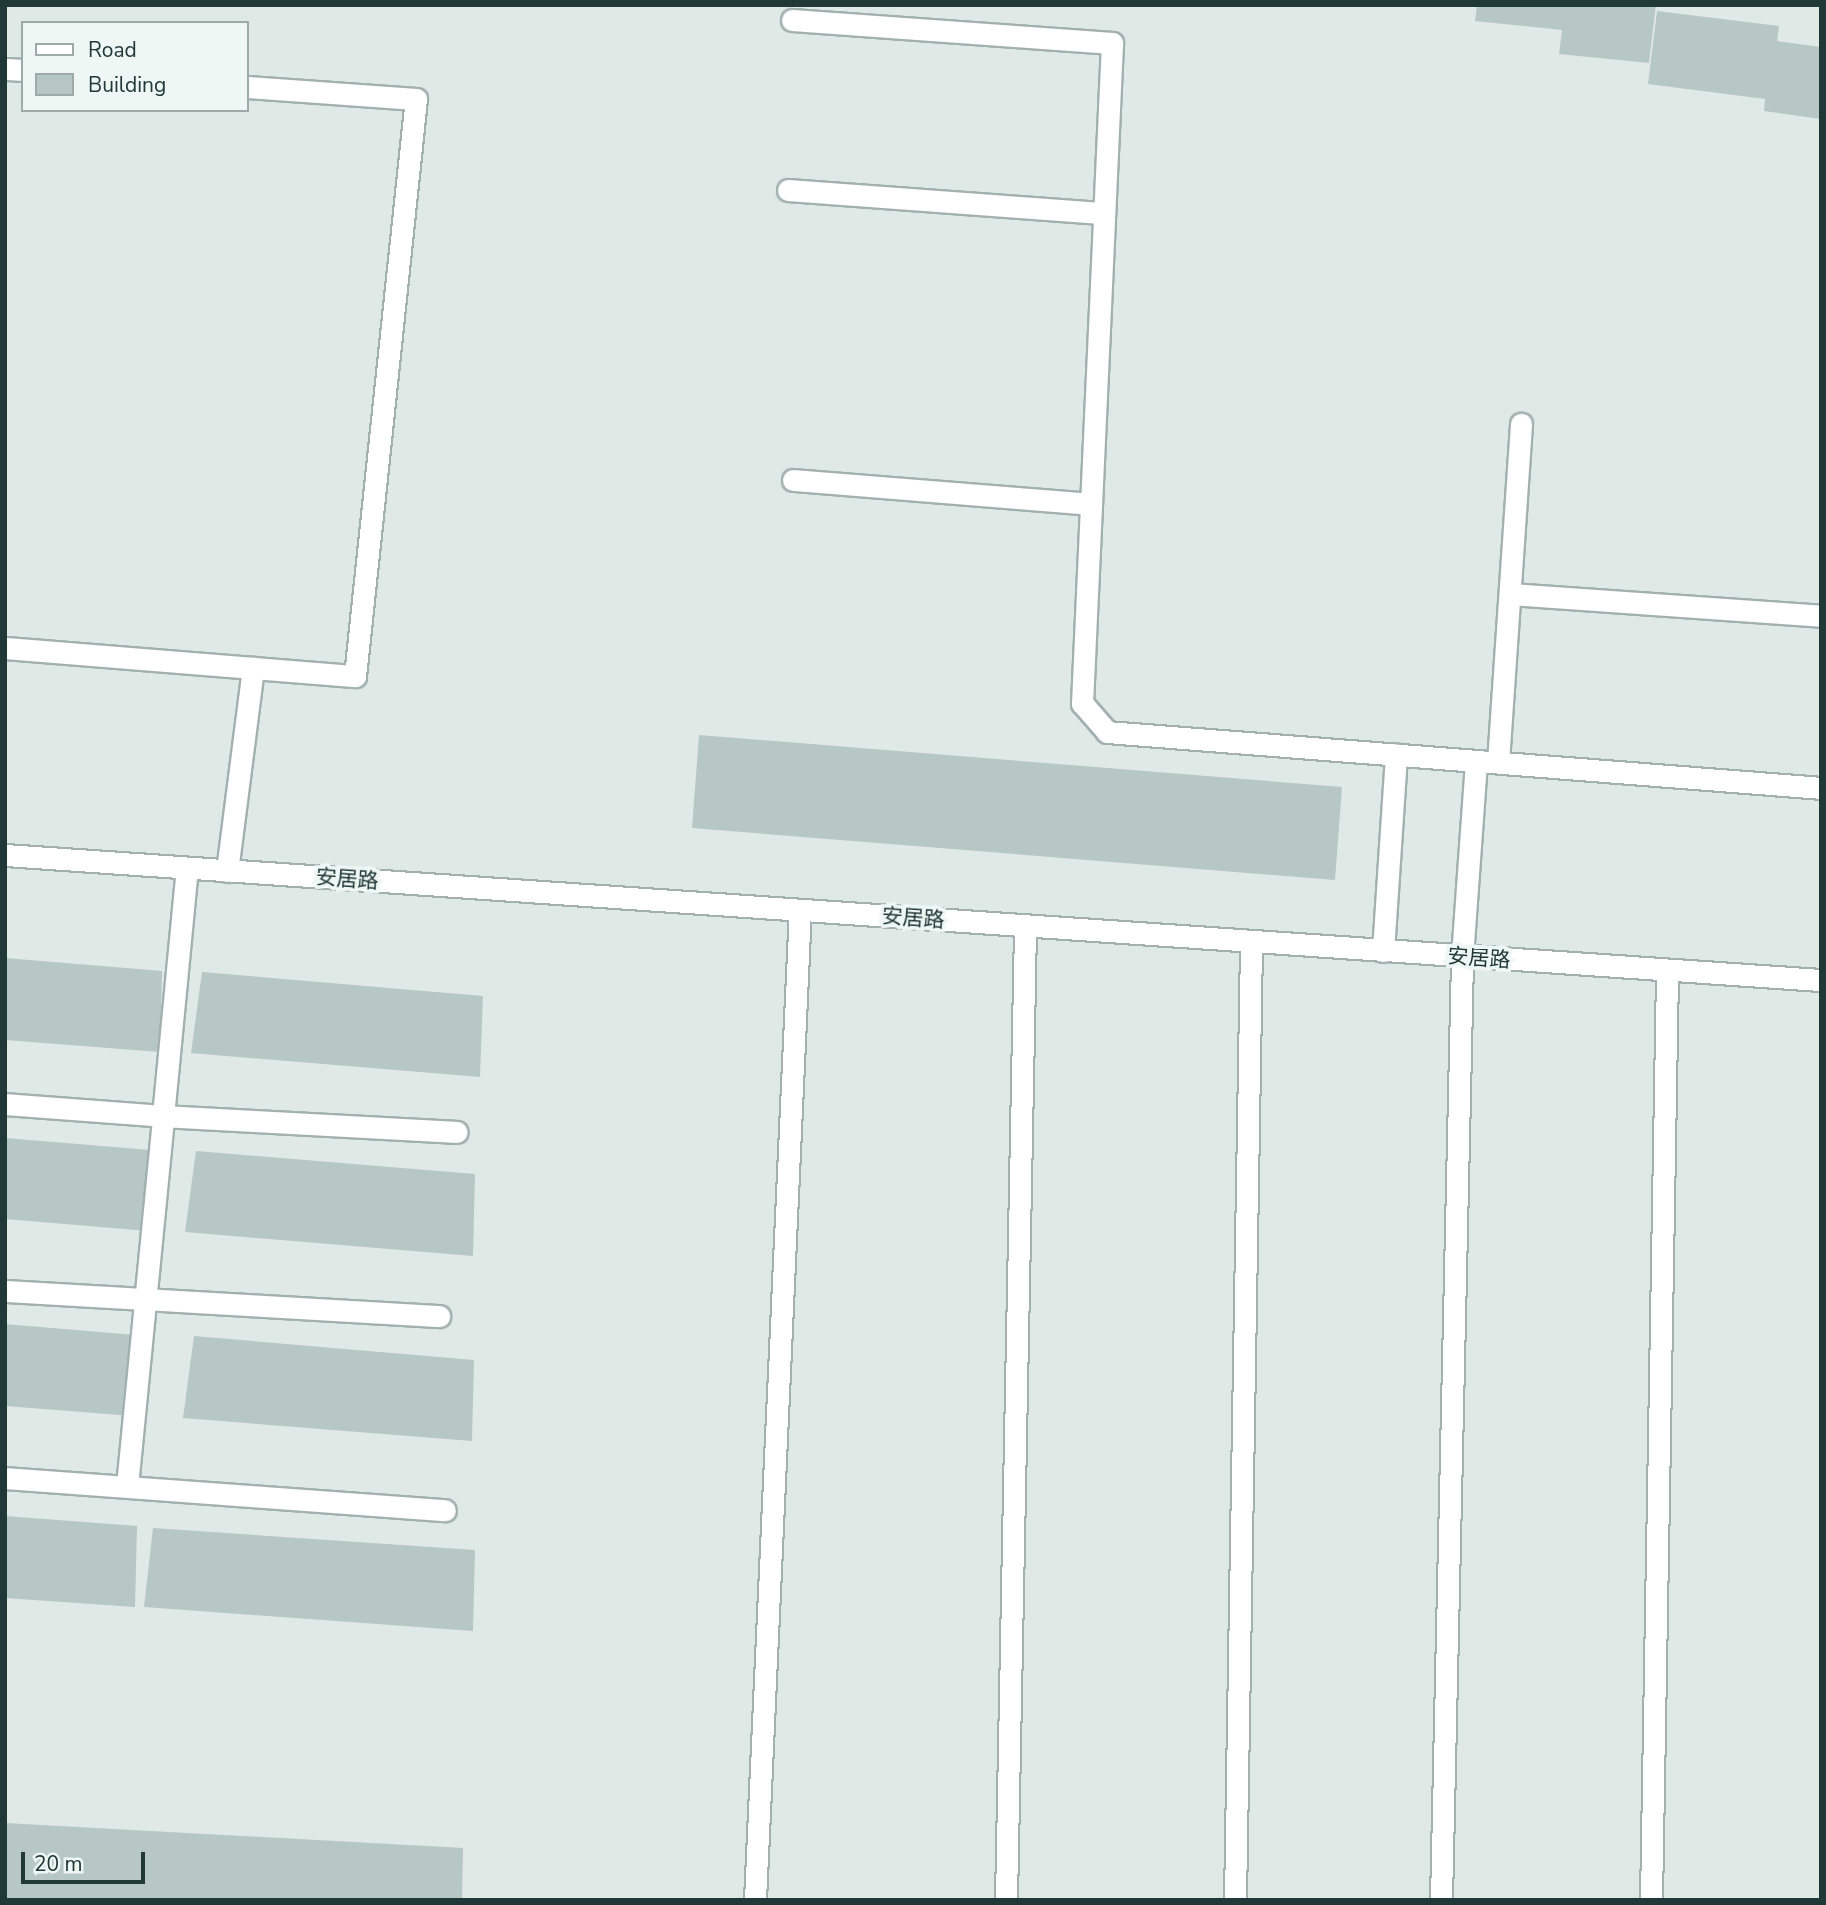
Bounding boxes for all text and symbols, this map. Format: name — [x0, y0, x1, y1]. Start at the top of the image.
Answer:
legend — [21, 21, 248, 112]
text: Road — [88, 36, 137, 64]
text: Building — [88, 71, 166, 99]
street label: 安居路 — [315, 864, 379, 894]
street label: 安居路 — [881, 903, 945, 933]
street label: 安居路 — [1447, 943, 1511, 973]
scale bar — [24, 1839, 149, 1883]
text: 20 m — [34, 1850, 83, 1878]

